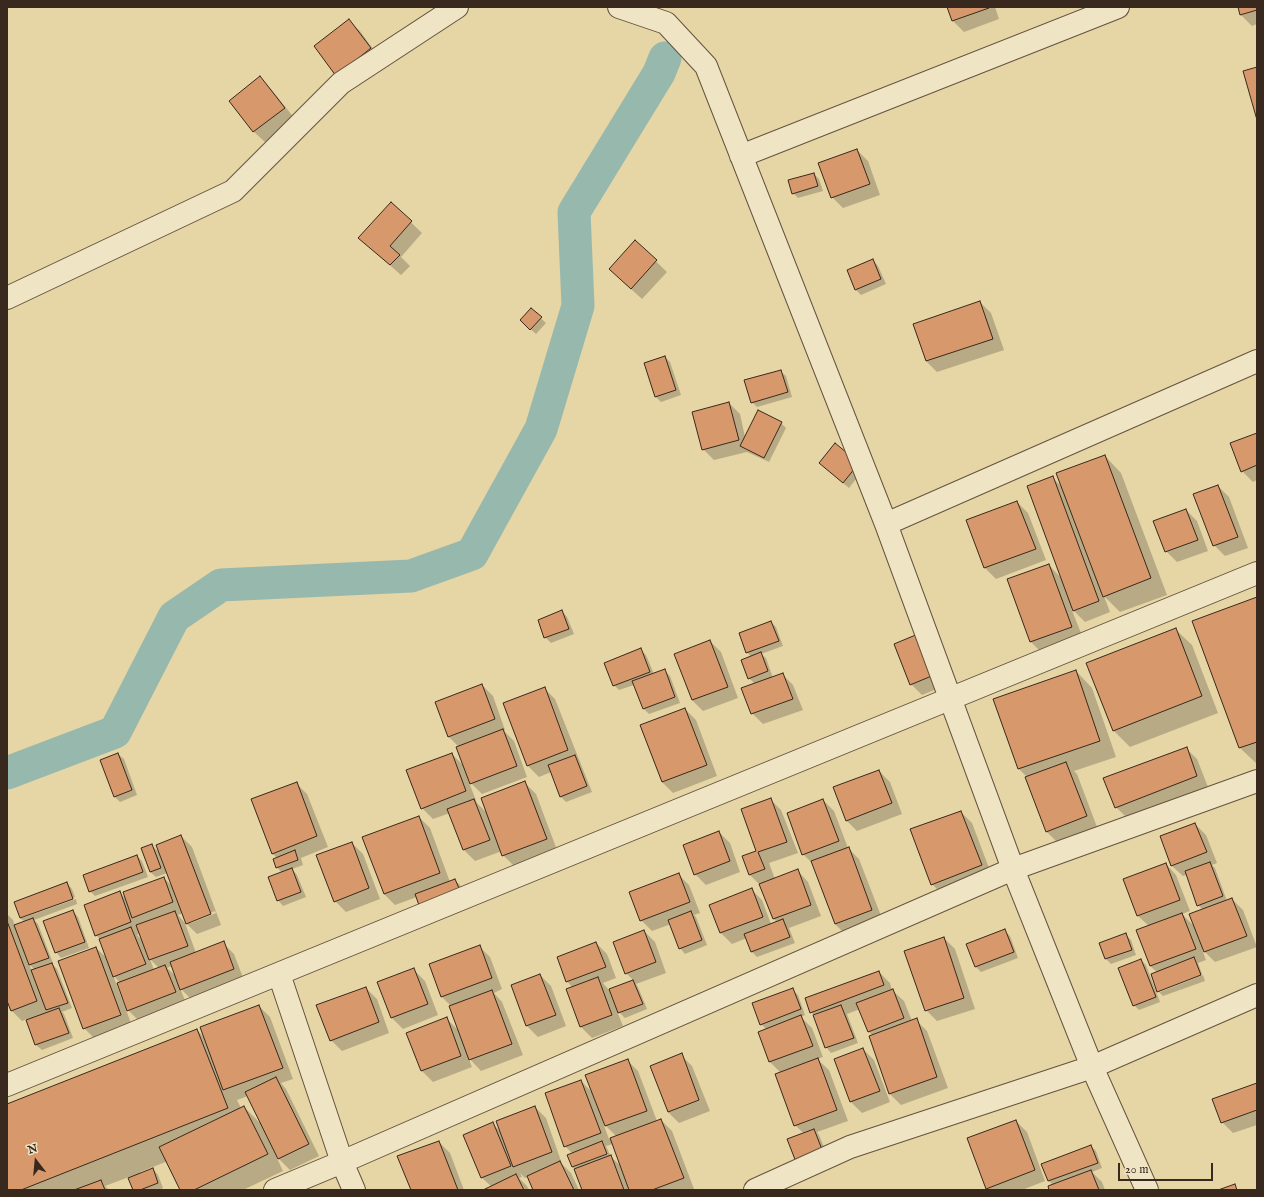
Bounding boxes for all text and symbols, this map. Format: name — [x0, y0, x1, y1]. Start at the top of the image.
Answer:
north arrow — [16, 1141, 56, 1181]
text: N — [26, 1141, 39, 1158]
scale bar — [1120, 1155, 1215, 1181]
text: 20 m — [1125, 1162, 1148, 1177]

